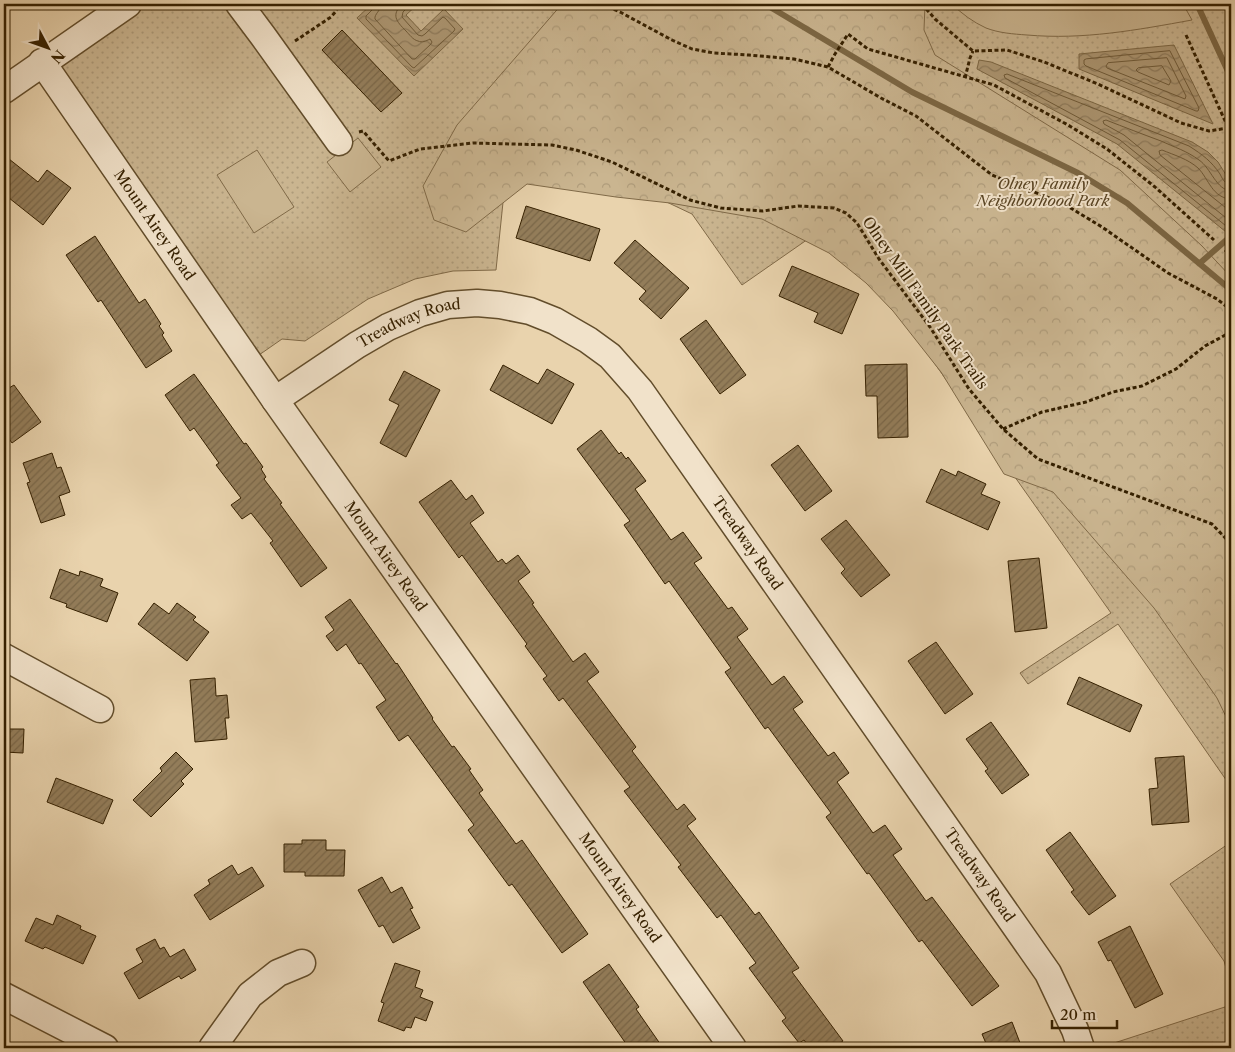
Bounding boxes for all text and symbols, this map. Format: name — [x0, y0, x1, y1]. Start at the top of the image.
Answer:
north arrow — [22, 22, 72, 72]
text: N — [47, 46, 69, 67]
street label: Mount Airey Road — [110, 166, 200, 284]
park label: Olney Family Neighborhood Park — [976, 174, 1110, 210]
street label: Olney Mill Family Park Trails — [858, 213, 992, 393]
street label: Treadway Road — [354, 294, 461, 352]
street label: Treadway Road — [708, 492, 787, 594]
street label: Mount Airey Road — [341, 497, 431, 615]
street label: Treadway Road — [940, 824, 1019, 925]
street label: Mount Airey Road — [575, 829, 666, 946]
scale bar — [1052, 997, 1118, 1029]
text: 20 m — [1060, 1005, 1096, 1024]

